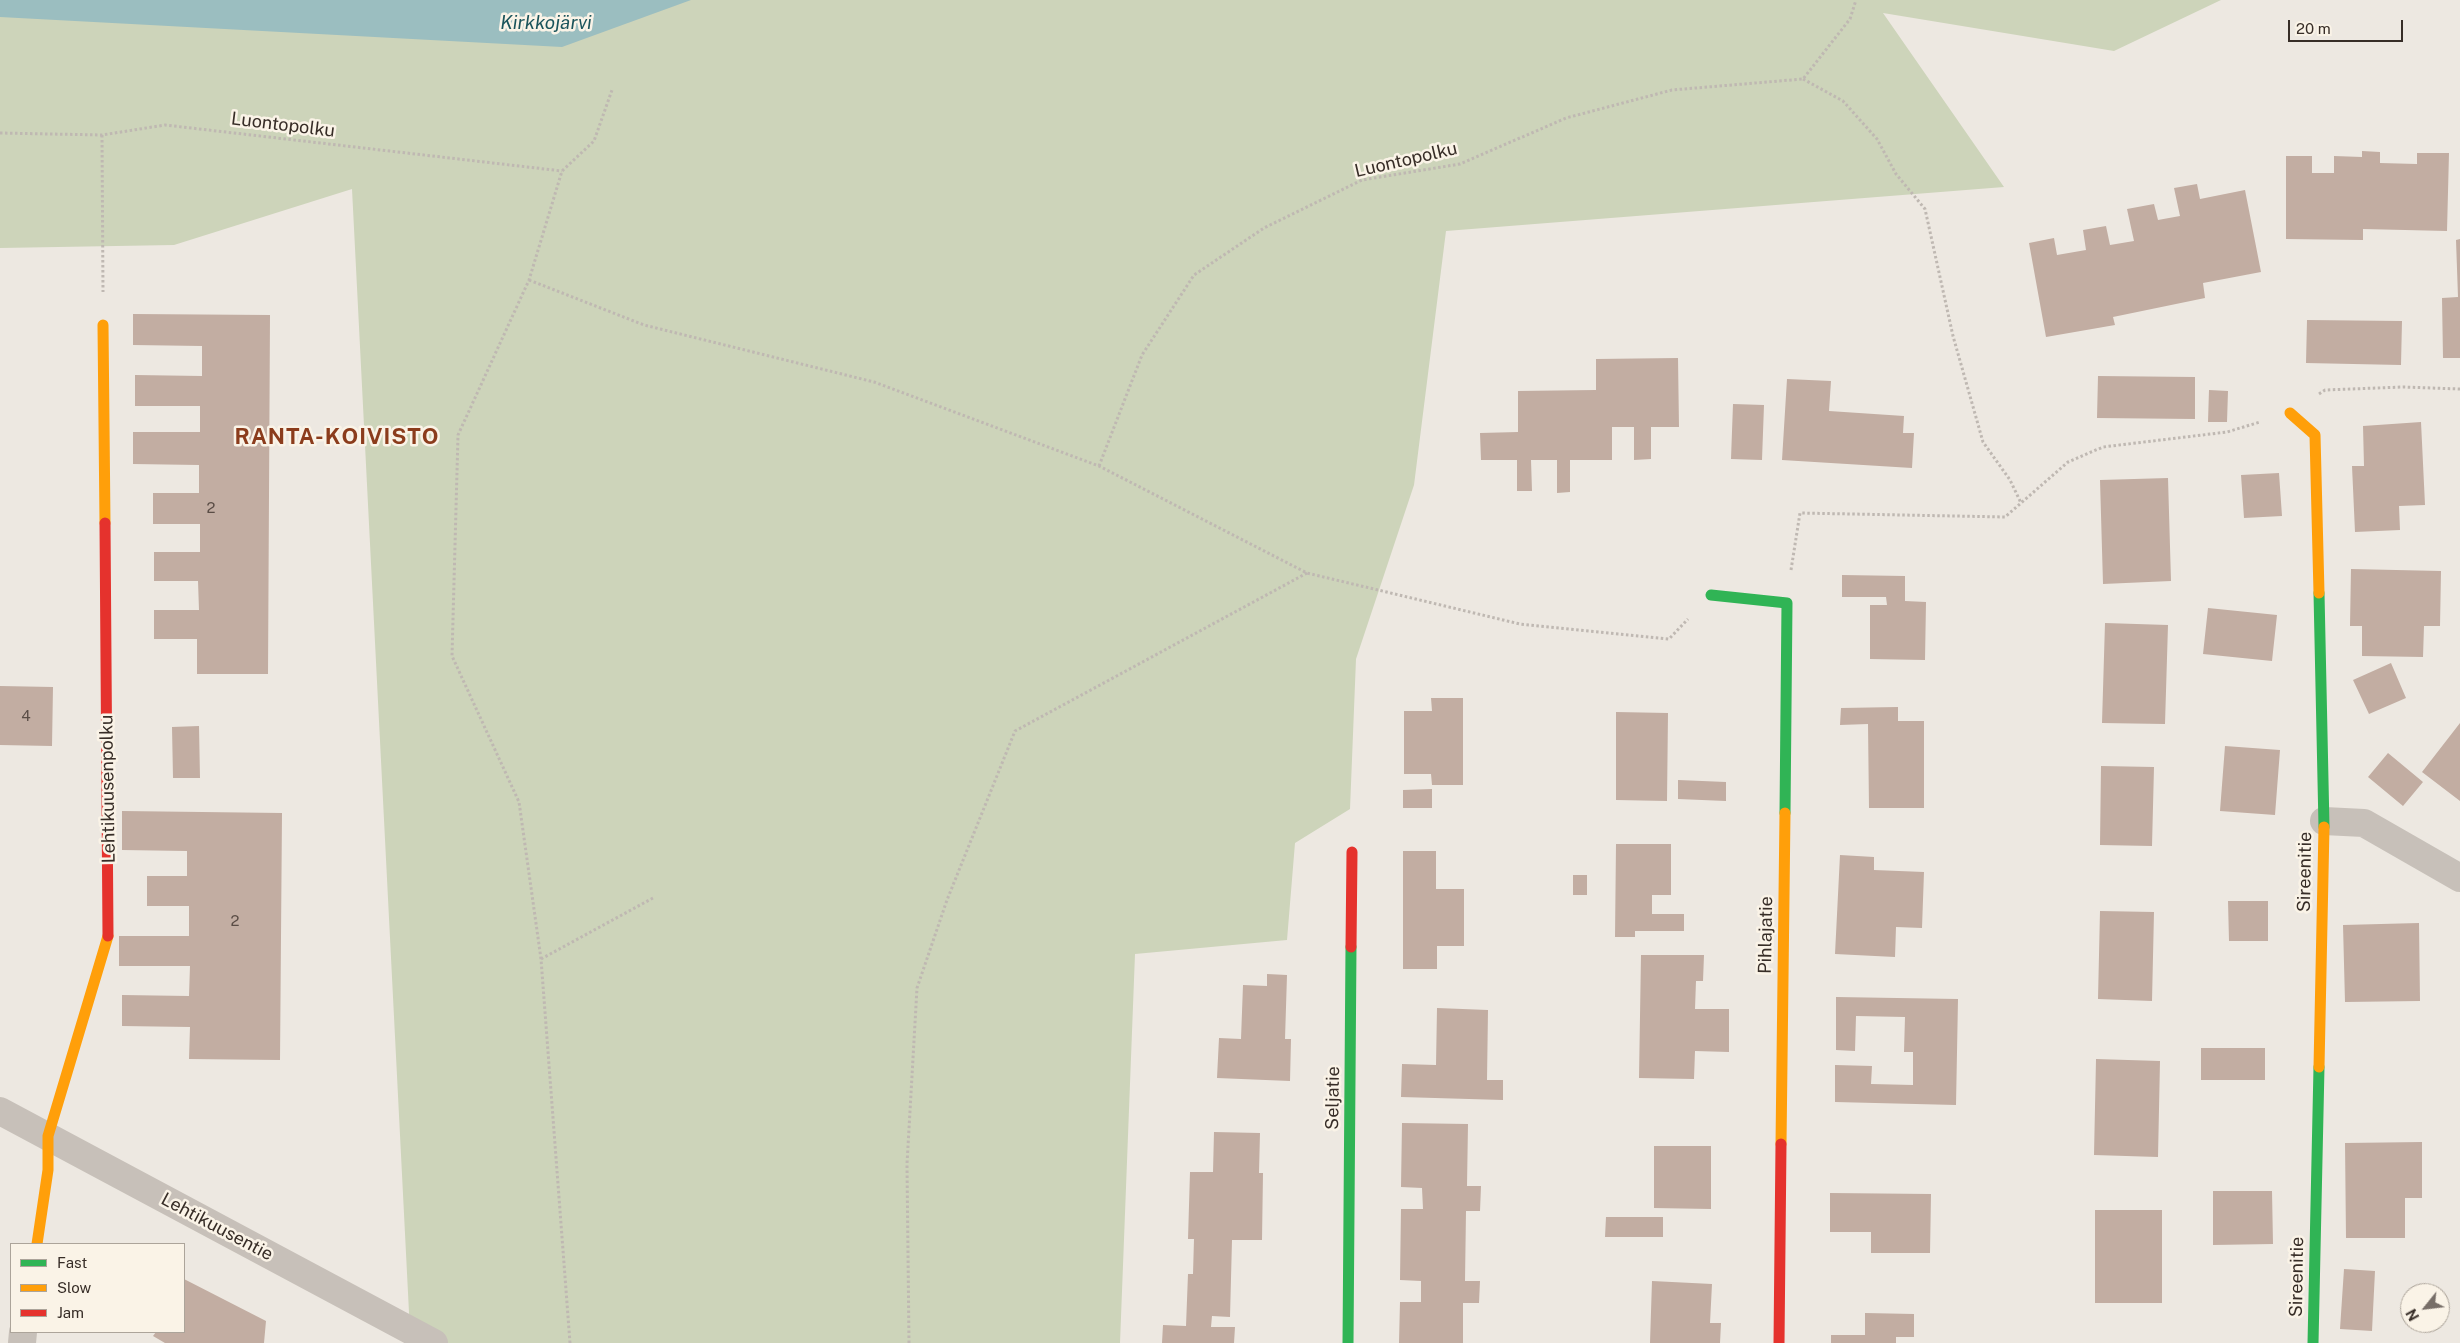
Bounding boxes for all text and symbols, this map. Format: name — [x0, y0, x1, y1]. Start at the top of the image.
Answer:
scale bar — [2290, 10, 2405, 42]
water label: Kirkkojärvi — [500, 12, 592, 34]
text: 20 m — [2296, 20, 2331, 37]
street label: Luontopolku — [230, 108, 336, 142]
street label: Luontopolku — [1353, 138, 1459, 182]
district label: RANTA-KOIVISTO — [233, 424, 441, 450]
house number: 2 — [207, 499, 215, 517]
house number: 4 — [21, 707, 31, 725]
street label: Lehtikuusenpolku — [96, 714, 120, 864]
street label: Sireenitie — [2293, 832, 2317, 912]
street label: Pihlajatie — [1755, 896, 1777, 974]
house number: 2 — [231, 912, 239, 930]
street label: Seljatie — [1322, 1066, 1344, 1130]
street label: Lehtikuusentie — [157, 1188, 277, 1266]
street label: Sireenitie — [2285, 1237, 2309, 1317]
legend — [10, 1243, 185, 1333]
text: Fast — [57, 1254, 87, 1271]
text: Slow — [57, 1279, 91, 1296]
north arrow — [2400, 1283, 2450, 1333]
text: Jam — [57, 1304, 84, 1321]
text: N — [2403, 1306, 2422, 1323]

